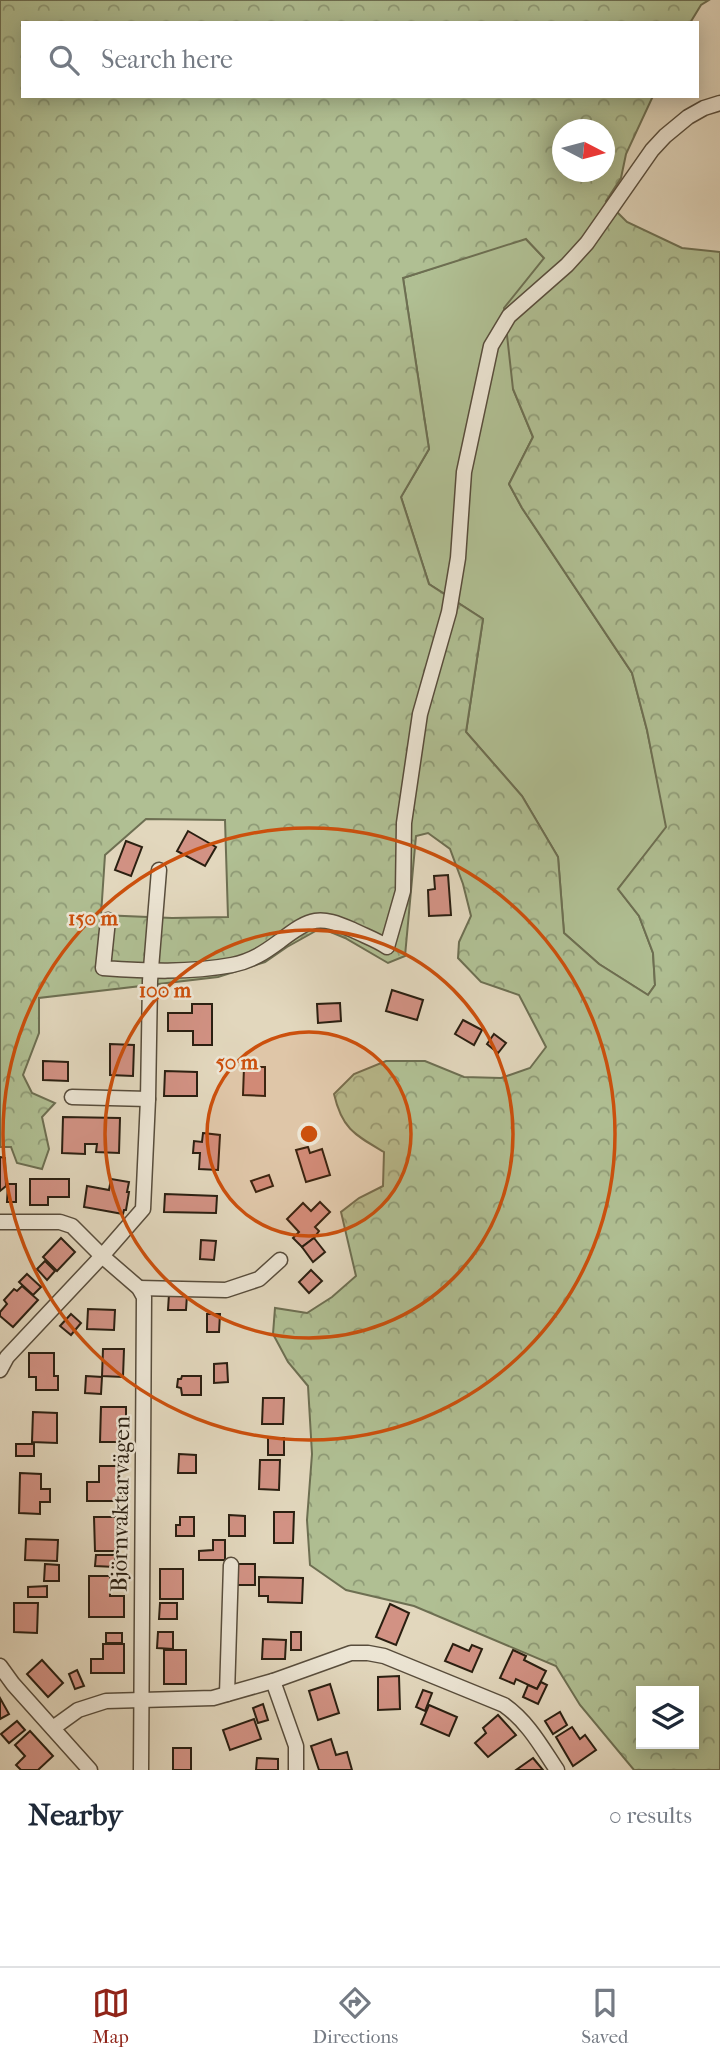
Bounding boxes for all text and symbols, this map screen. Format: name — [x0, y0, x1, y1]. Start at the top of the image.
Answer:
search box — [21, 21, 699, 98]
icon: search — [45, 41, 83, 79]
text: Search here — [101, 44, 233, 75]
north arrow — [552, 119, 615, 182]
text: 150 m — [68, 906, 119, 930]
text: 100 m — [139, 978, 192, 1002]
text: 50 m — [216, 1050, 259, 1074]
centre of rings — [297, 1122, 321, 1146]
street label: Björnvaktarvägen — [105, 1415, 136, 1592]
map controls — [636, 1686, 699, 1749]
button: layers — [636, 1686, 699, 1749]
text: Nearby — [28, 1798, 123, 1833]
text: 0 results — [609, 1802, 692, 1829]
tab: Map — [92, 1984, 130, 2048]
tab: Directions — [313, 1984, 398, 2048]
tab: Saved — [581, 1984, 628, 2048]

